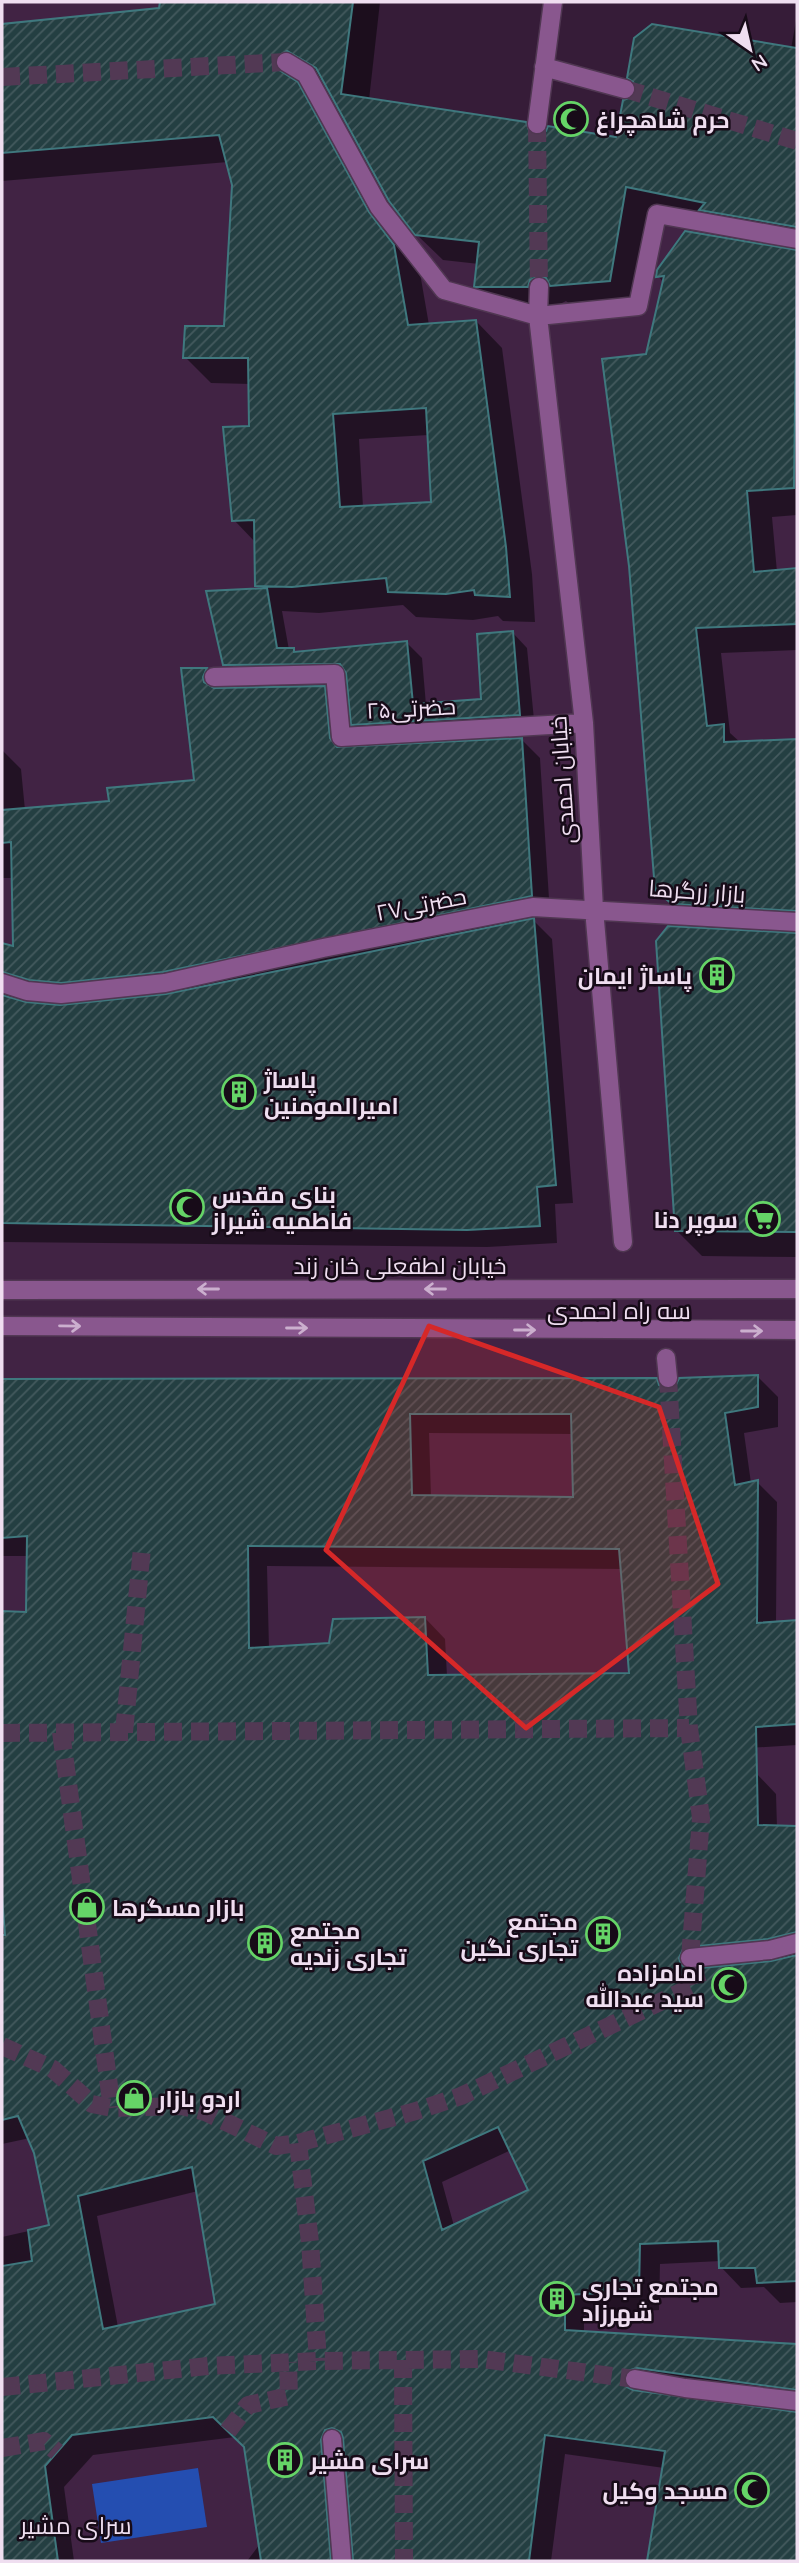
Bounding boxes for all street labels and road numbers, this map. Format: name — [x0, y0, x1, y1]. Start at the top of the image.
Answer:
street label: حضرتی۲۵ — [365, 691, 457, 725]
street label: خیابان احمدی — [543, 715, 581, 845]
street label: بازار زرگرها — [648, 873, 746, 909]
street label: حضرتی۲۷ — [373, 881, 469, 927]
street label: خیابان لطفعلی خان زند — [293, 1251, 507, 1280]

